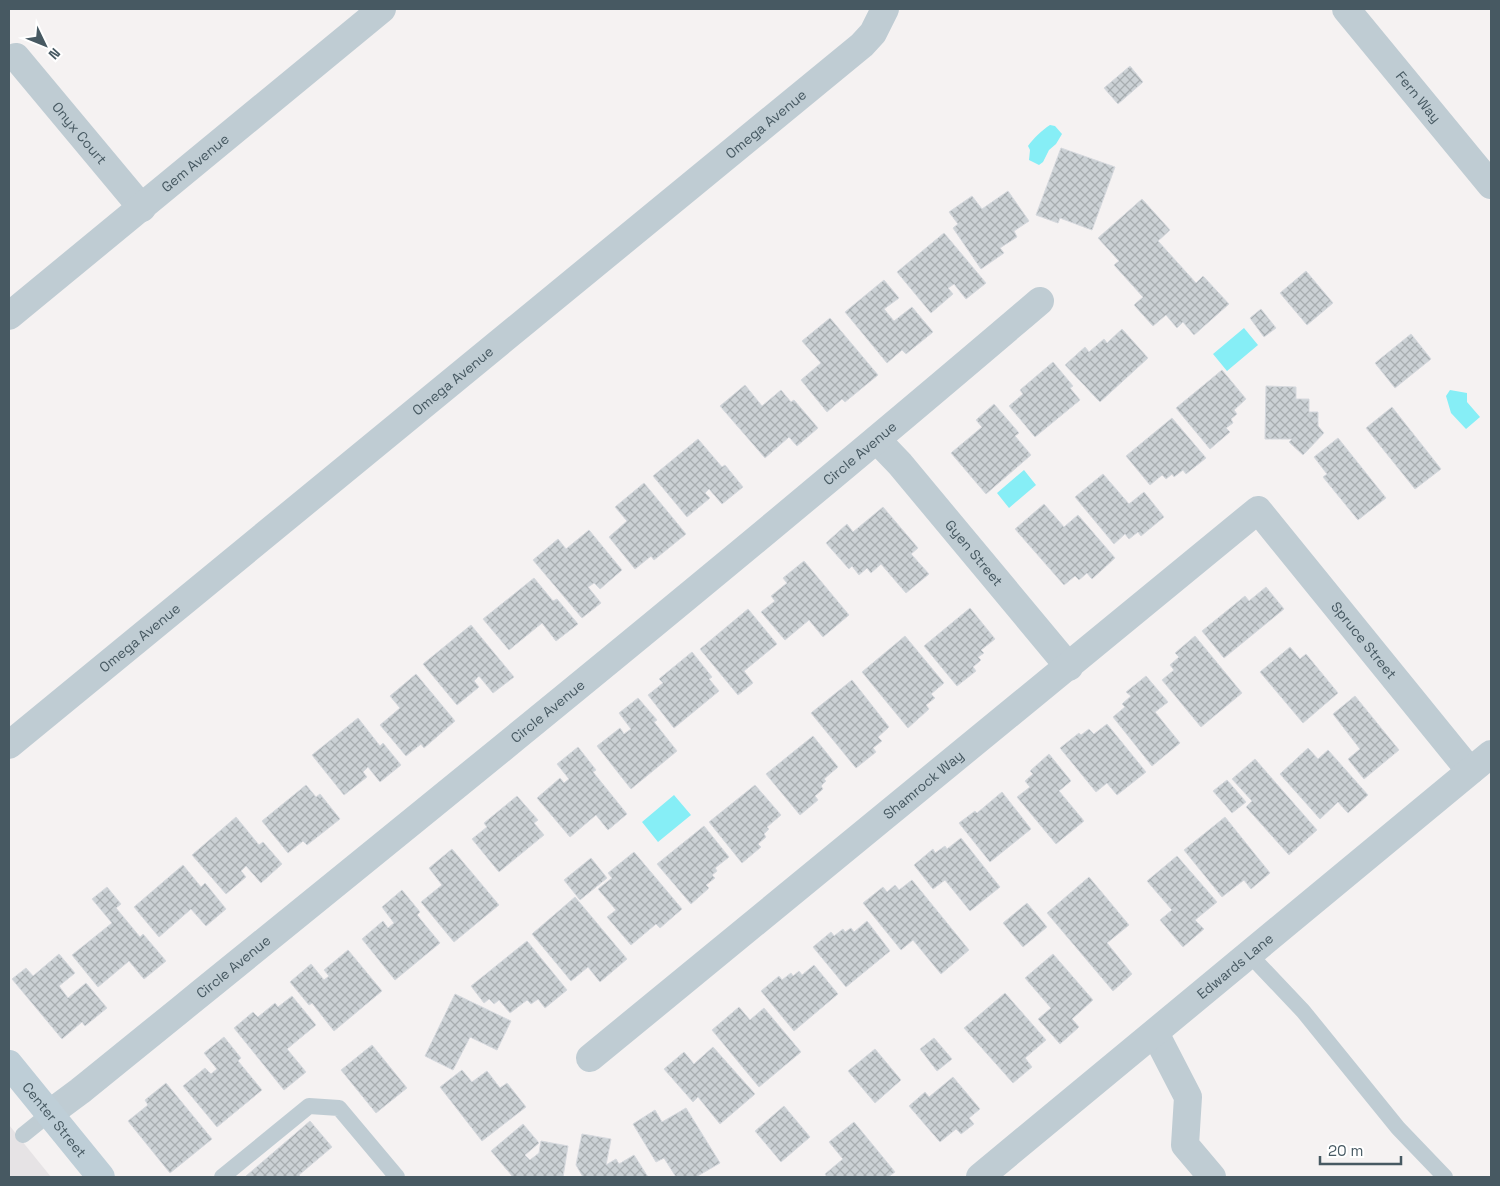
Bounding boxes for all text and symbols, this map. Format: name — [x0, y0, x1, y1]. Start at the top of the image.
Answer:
north arrow — [20, 20, 70, 70]
text: N — [45, 44, 64, 63]
street label: Fern Way — [1392, 67, 1445, 127]
street label: Omega Avenue — [722, 85, 810, 163]
street label: Onyx Court — [48, 98, 111, 168]
street label: Gem Avenue — [158, 130, 233, 196]
street label: Omega Avenue — [408, 342, 497, 419]
street label: Circle Avenue — [819, 417, 900, 489]
street label: Gyen Street — [941, 516, 1007, 590]
street label: Spruce Street — [1327, 598, 1401, 683]
street label: Omega Avenue — [95, 599, 184, 676]
street label: Circle Avenue — [507, 676, 588, 747]
street label: Shamrock Way — [879, 746, 967, 823]
street label: Edwards Lane — [1193, 929, 1277, 1003]
street label: Circle Avenue — [193, 931, 274, 1002]
street label: Center Street — [18, 1079, 90, 1161]
scale bar — [1320, 1134, 1401, 1166]
text: 20 m — [1328, 1141, 1363, 1160]

